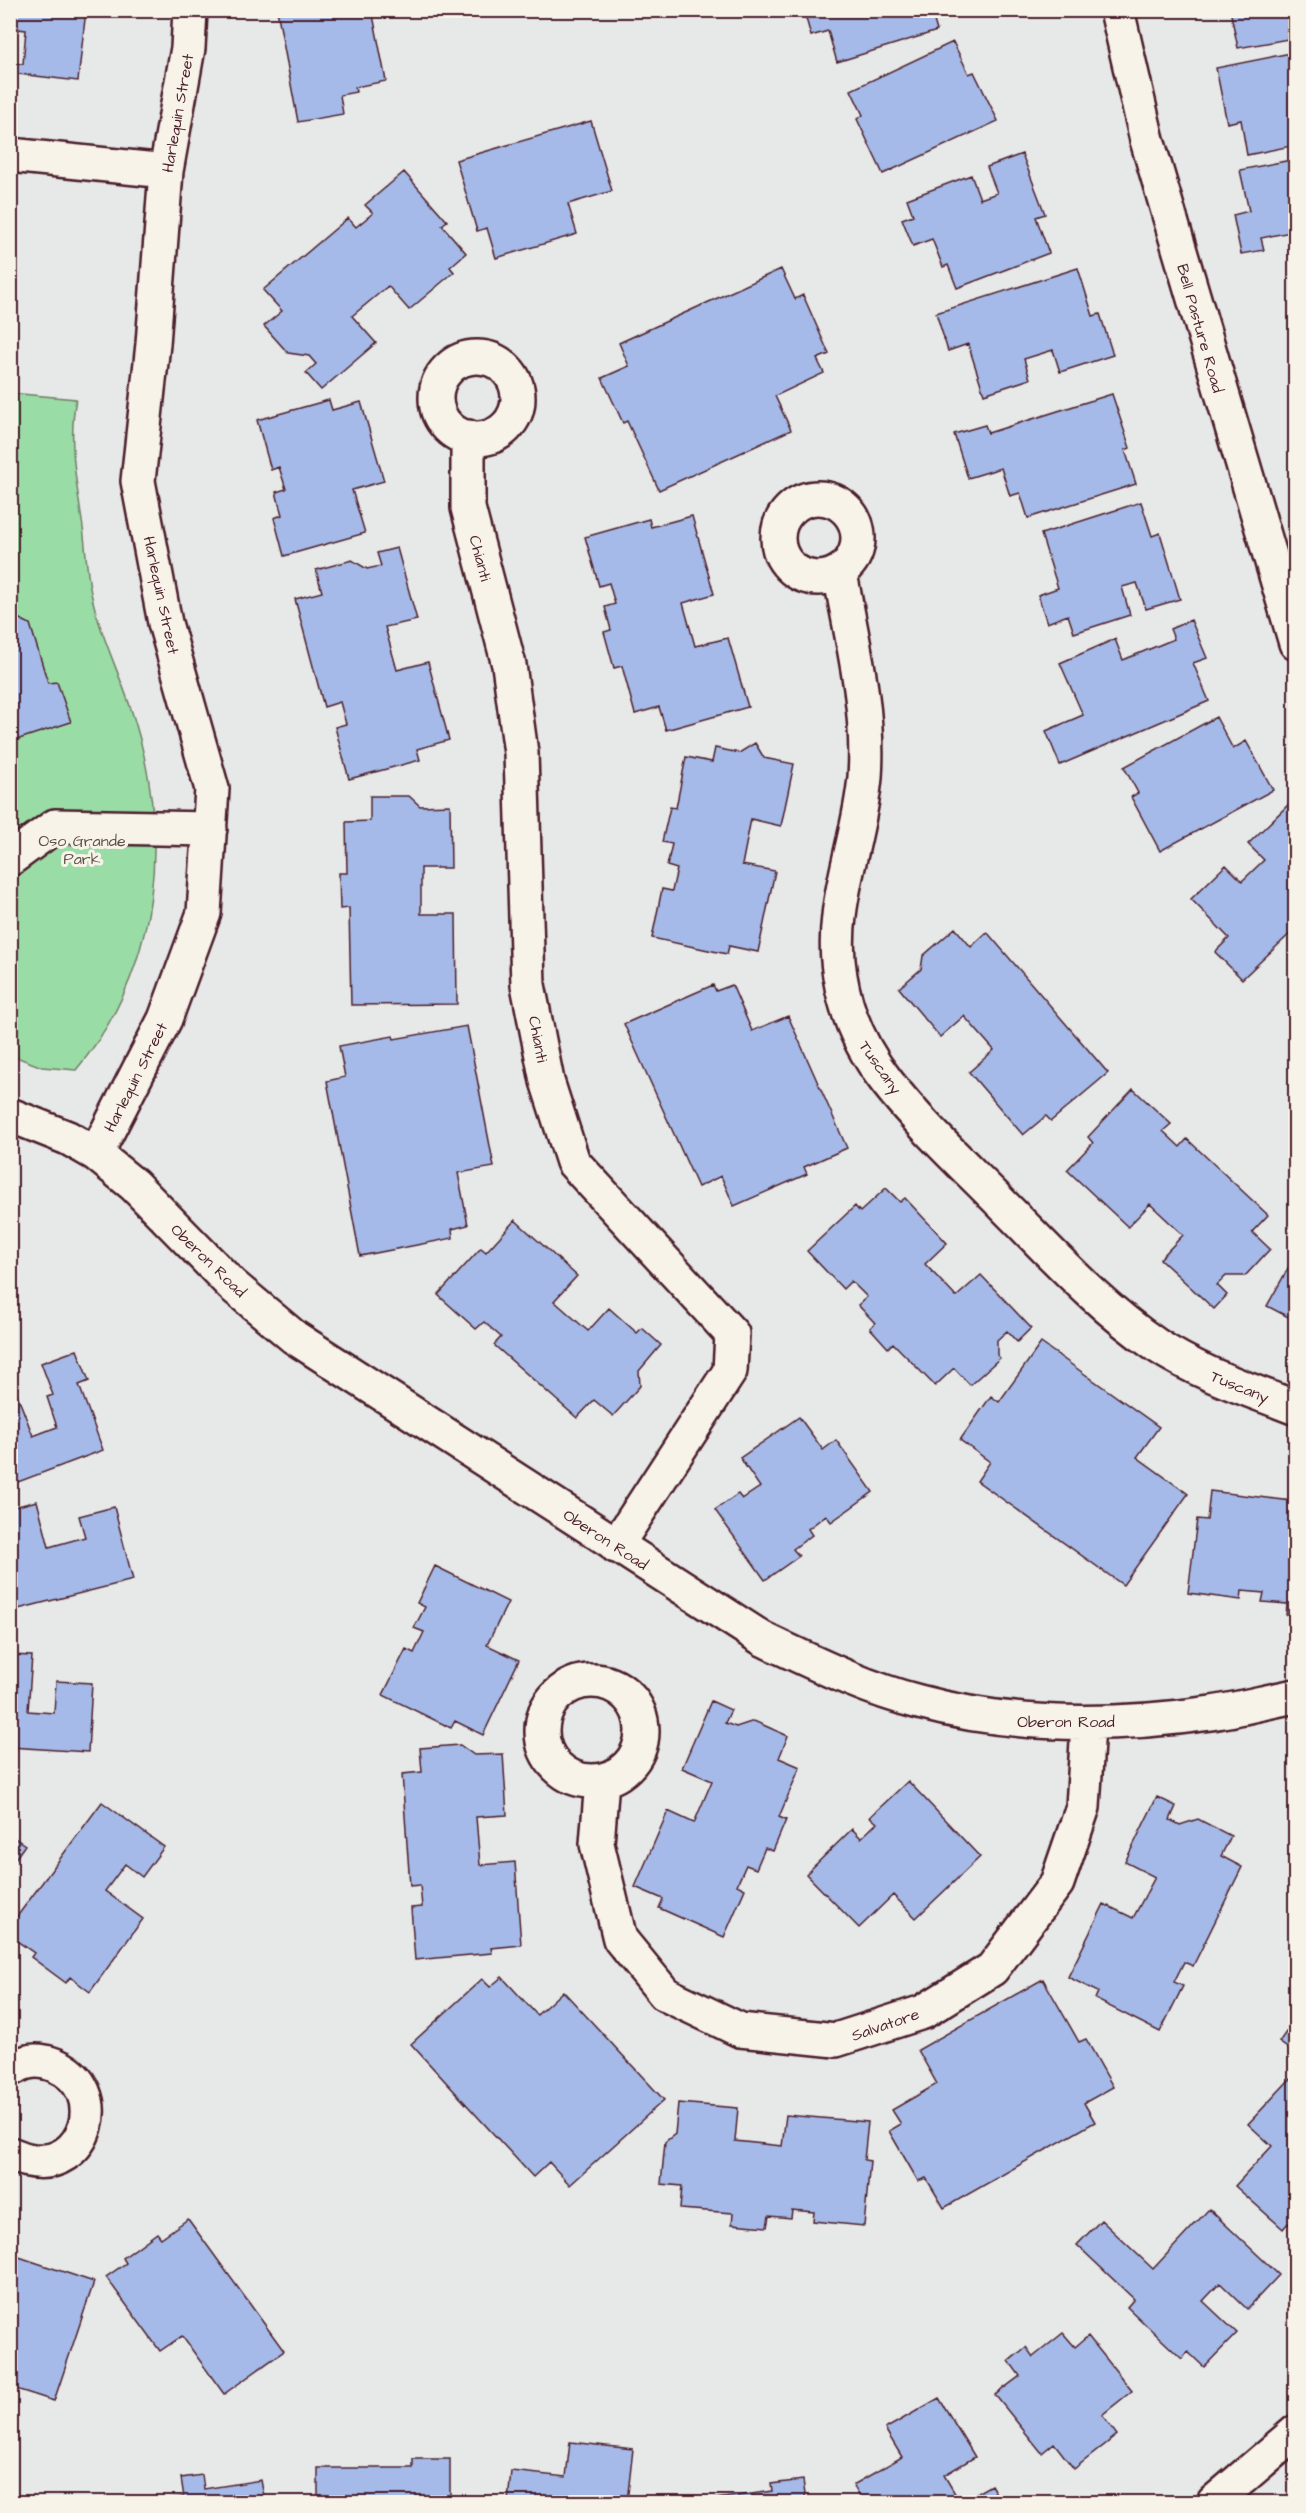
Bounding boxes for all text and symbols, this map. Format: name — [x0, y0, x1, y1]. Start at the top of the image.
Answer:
street label: Harlequin Street — [157, 51, 199, 174]
street label: Bell Pasture Road — [1171, 261, 1229, 395]
street label: Chianti — [463, 533, 497, 584]
street label: Harlequin Street — [138, 534, 184, 657]
park label: Oso Grande Park — [38, 830, 126, 870]
street label: Chianti — [523, 1014, 553, 1065]
street label: Harlequin Street — [99, 1018, 173, 1136]
street label: Tuscany — [853, 1036, 907, 1100]
street label: Oberon Road — [166, 1219, 251, 1302]
street label: Tuscany — [1207, 1365, 1272, 1410]
street label: Oberon Road — [559, 1504, 652, 1576]
street label: Oberon Road — [1017, 1711, 1115, 1733]
street label: Salvatore — [848, 2003, 922, 2047]

